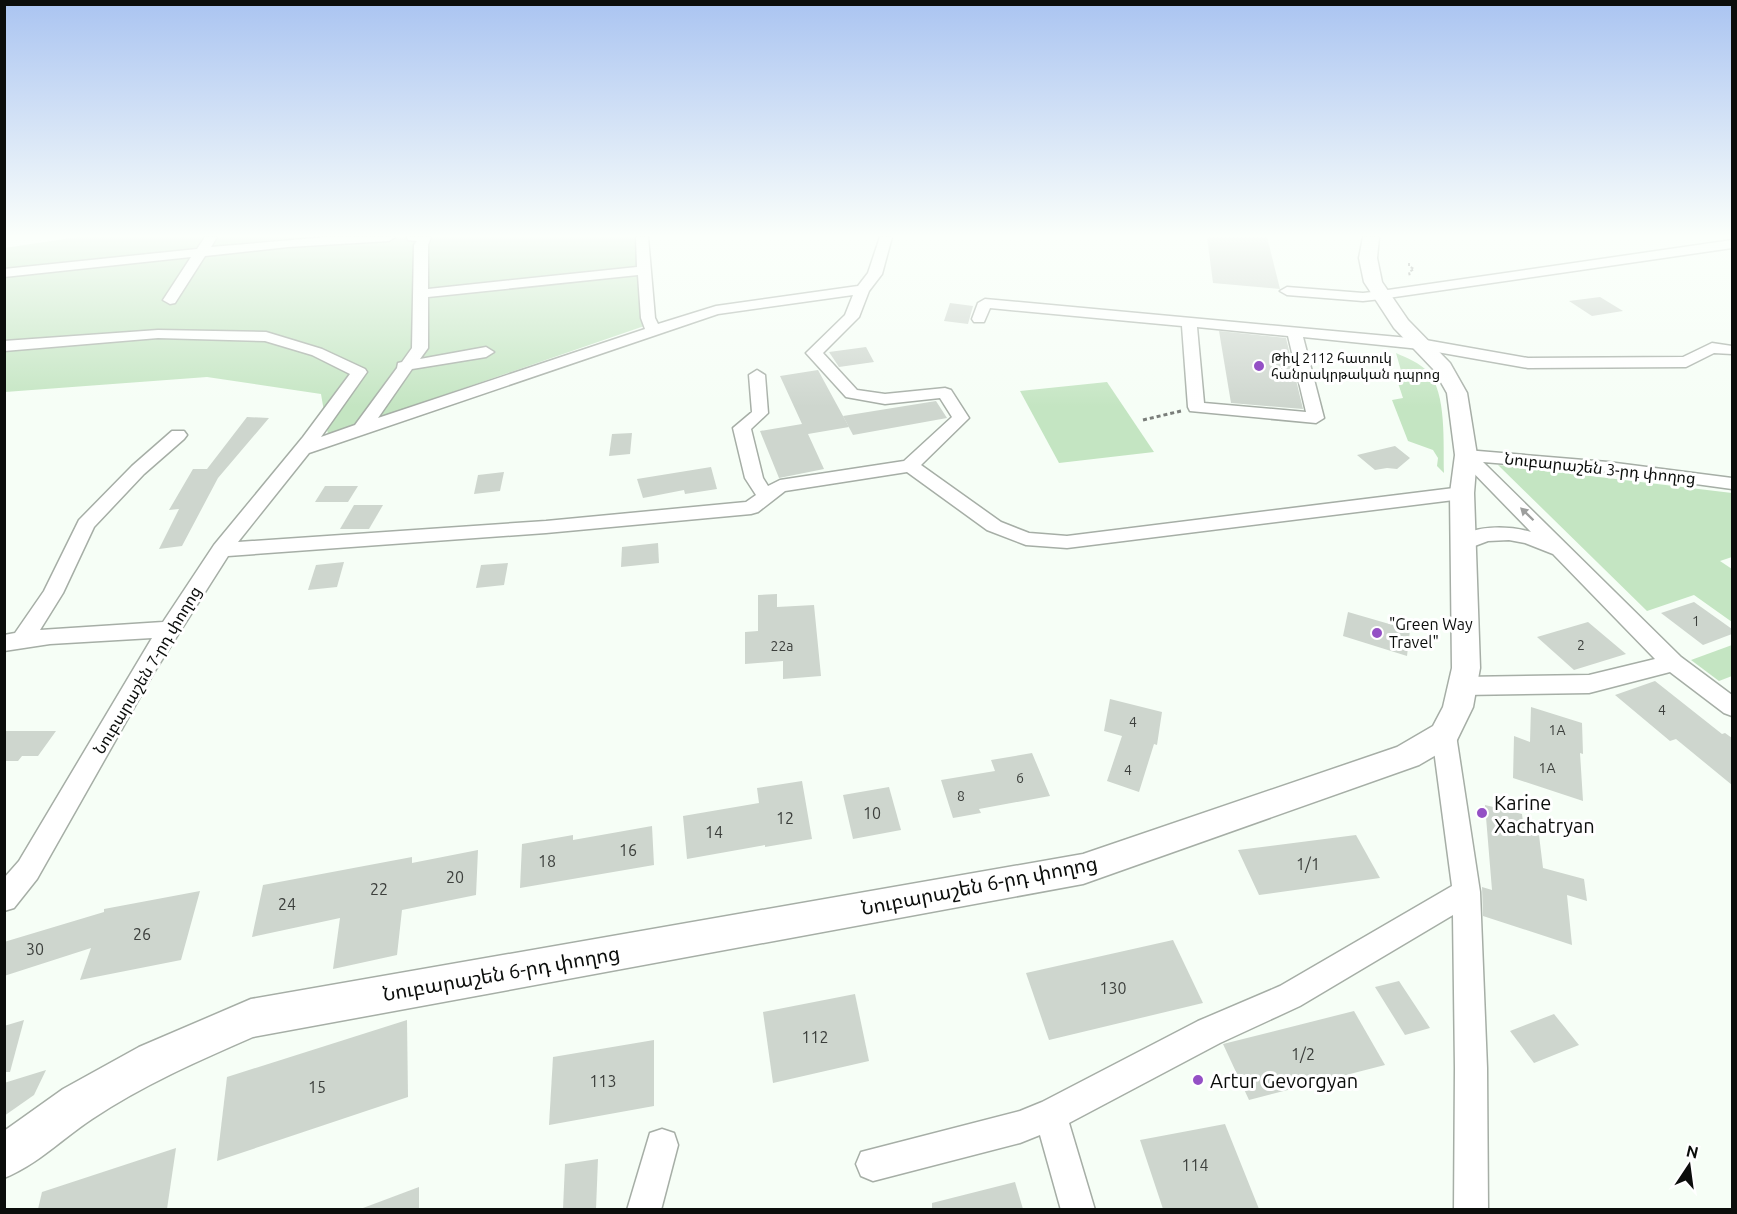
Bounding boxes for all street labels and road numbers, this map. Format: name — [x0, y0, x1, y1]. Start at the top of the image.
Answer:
street label: Նուբարաշեն 3-րդ փողոց — [1503, 449, 1697, 488]
street label: Նուբարաշեն 7-րդ փողոց — [90, 583, 205, 758]
street label: Նուբարաշեն 6-րդ փողոց — [859, 851, 1099, 920]
street label: Նուբարաշեն 6-րդ փողոց — [381, 941, 622, 1006]

